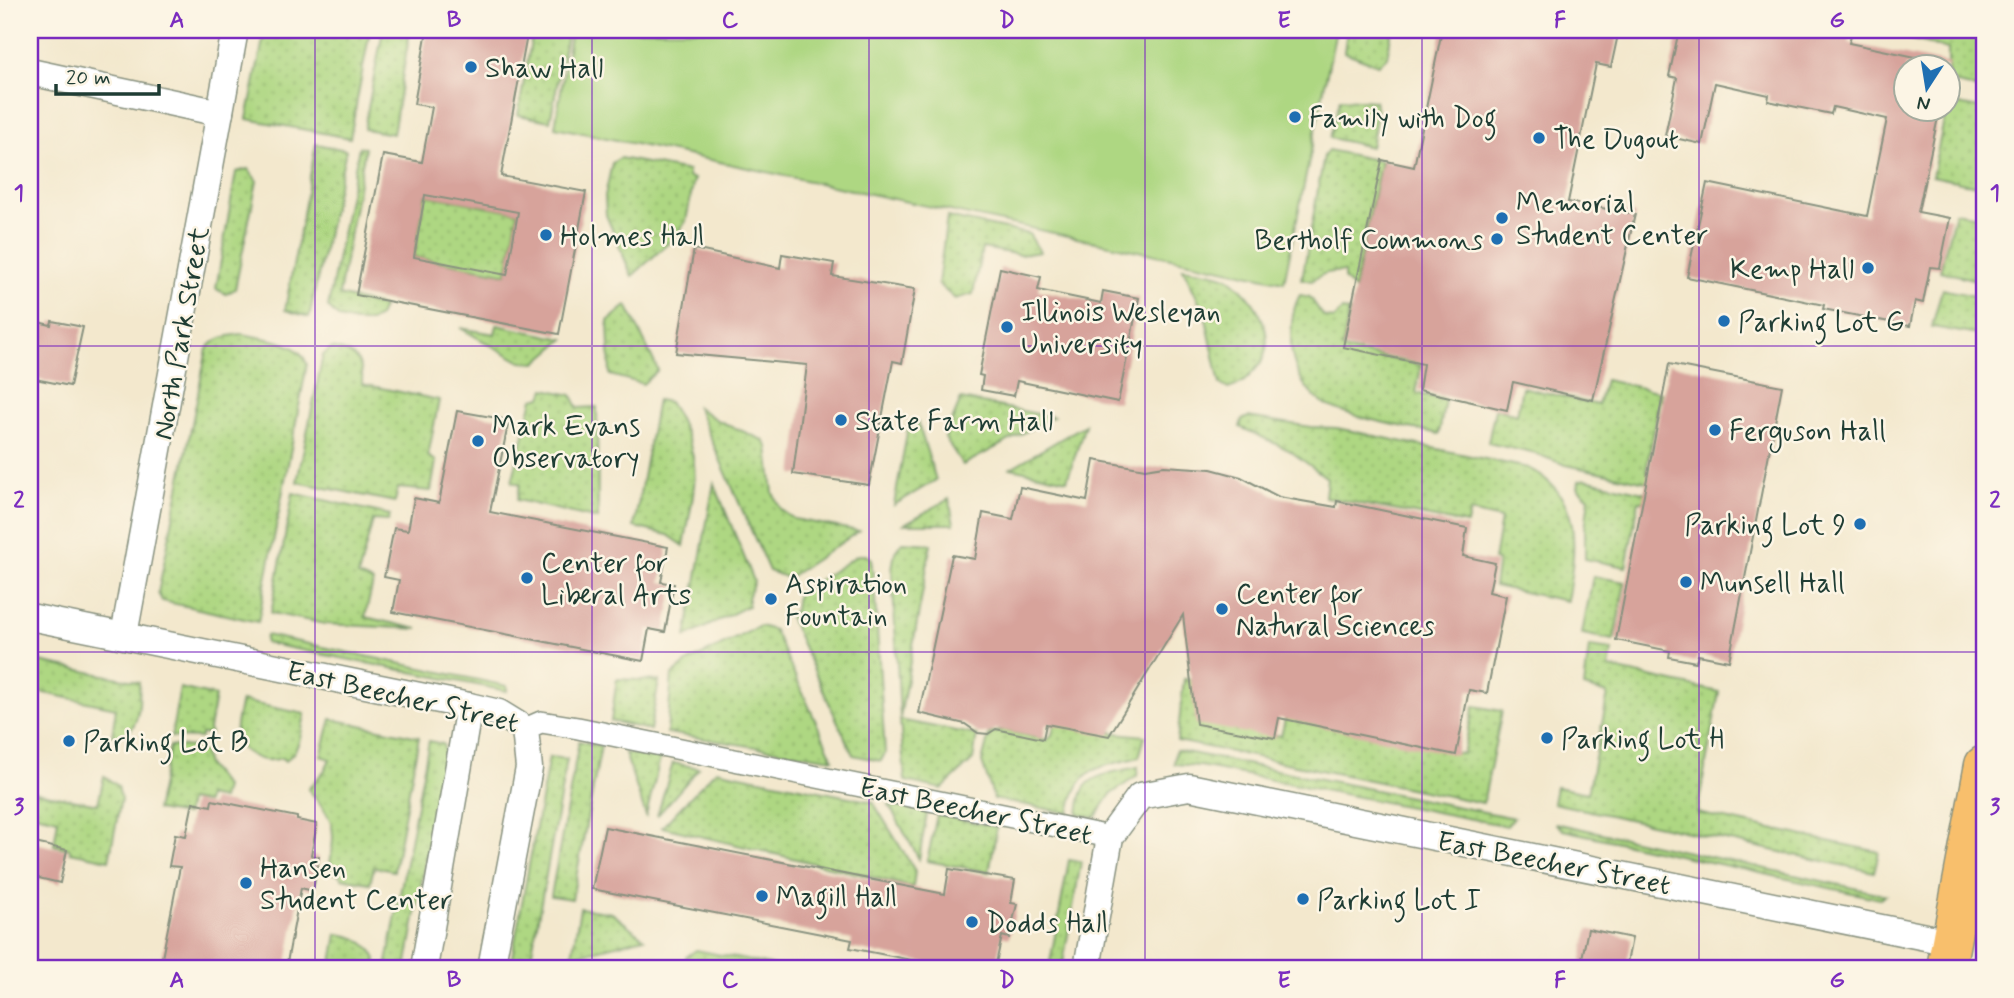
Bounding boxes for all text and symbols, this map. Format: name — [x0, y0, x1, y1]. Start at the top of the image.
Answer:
text: A — [169, 6, 185, 36]
text: B — [447, 6, 462, 36]
text: C — [722, 6, 739, 36]
text: D — [999, 6, 1015, 36]
text: E — [1277, 6, 1291, 36]
text: F — [1554, 6, 1566, 36]
text: G — [1829, 6, 1845, 36]
place label: Shaw Hall — [485, 51, 603, 88]
scale bar — [56, 52, 159, 96]
north arrow — [1892, 52, 1962, 122]
marker: Shaw Hall — [463, 59, 479, 75]
text: 20 m — [66, 64, 111, 92]
text: N — [1915, 90, 1933, 117]
place label: Family with Dog — [1309, 101, 1497, 141]
marker: Family with Dog — [1287, 109, 1303, 125]
place label: The Dugout — [1553, 122, 1679, 159]
marker: The Dugout — [1531, 130, 1547, 146]
text: 1 — [14, 179, 24, 209]
text: 1 — [1990, 179, 2000, 209]
place label: Memorial Student Center — [1516, 186, 1708, 255]
marker: Memorial Student Center — [1494, 210, 1510, 226]
place label: Holmes Hall — [560, 219, 704, 256]
street label: North Park Street — [145, 223, 220, 443]
place label: Bertholf Commons — [1255, 223, 1483, 260]
marker: Holmes Hall — [538, 227, 554, 243]
marker: Bertholf Commons — [1489, 231, 1505, 247]
place label: Kemp Hall — [1730, 252, 1854, 289]
marker: Kemp Hall — [1860, 260, 1876, 276]
place label: Illinois Wesleyan University — [1021, 295, 1221, 364]
place label: Parking Lot G — [1738, 305, 1904, 345]
marker: Parking Lot G — [1716, 313, 1732, 329]
marker: Illinois Wesleyan University — [999, 319, 1015, 335]
place label: State Farm Hall — [855, 404, 1053, 441]
place label: Mark Evans Observatory — [492, 409, 640, 478]
marker: State Farm Hall — [833, 412, 849, 428]
place label: Ferguson Hall — [1729, 414, 1886, 453]
marker: Ferguson Hall — [1707, 422, 1723, 438]
marker: Mark Evans Observatory — [470, 433, 486, 449]
text: 2 — [13, 486, 25, 516]
text: 2 — [1989, 486, 2001, 516]
place label: Parking Lot 9 — [1685, 508, 1846, 548]
marker: Parking Lot 9 — [1852, 516, 1868, 532]
place label: Center for Liberal Arts — [541, 546, 691, 615]
place label: Munsell Hall — [1700, 566, 1845, 603]
place label: Aspiration Fountain — [785, 567, 907, 636]
marker: Center for Liberal Arts — [519, 570, 535, 586]
marker: Munsell Hall — [1678, 574, 1694, 590]
place label: Center for Natural Sciences — [1236, 577, 1435, 646]
marker: Aspiration Fountain — [763, 591, 779, 607]
marker: Center for Natural Sciences — [1214, 601, 1230, 617]
street label: East Beecher Street — [283, 654, 522, 743]
place label: Parking Lot H — [1561, 722, 1724, 762]
place label: Parking Lot B — [83, 725, 248, 765]
marker: Parking Lot H — [1539, 730, 1555, 746]
marker: Parking Lot B — [61, 733, 77, 749]
street label: East Beecher Street — [856, 770, 1095, 855]
text: 3 — [14, 793, 25, 823]
text: 3 — [1990, 793, 2001, 823]
street label: East Beecher Street — [1434, 824, 1673, 905]
place label: Hansen Student Center — [260, 851, 452, 920]
marker: Hansen Student Center — [238, 875, 254, 891]
place label: Magill Hall — [776, 880, 897, 920]
place label: Parking Lot I — [1317, 883, 1481, 923]
marker: Magill Hall — [754, 888, 770, 904]
marker: Parking Lot I — [1295, 891, 1311, 907]
place label: Dodds Hall — [986, 906, 1108, 943]
marker: Dodds Hall — [964, 914, 980, 930]
text: A — [169, 966, 185, 996]
text: B — [447, 966, 462, 996]
text: C — [722, 966, 739, 996]
text: D — [999, 966, 1015, 996]
text: E — [1277, 966, 1291, 996]
text: F — [1554, 966, 1566, 996]
text: G — [1829, 966, 1845, 996]

